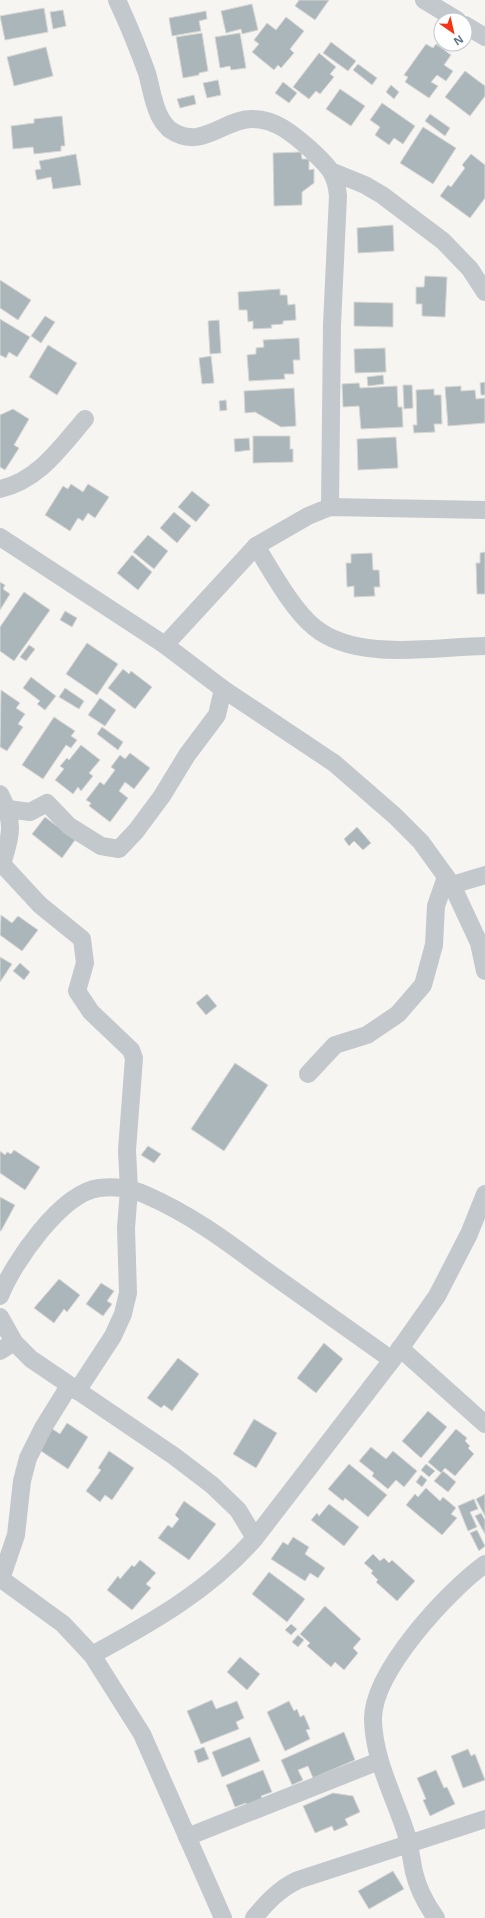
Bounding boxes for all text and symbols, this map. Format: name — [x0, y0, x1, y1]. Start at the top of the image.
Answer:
north arrow — [433, 12, 473, 52]
text: N — [451, 32, 467, 49]

